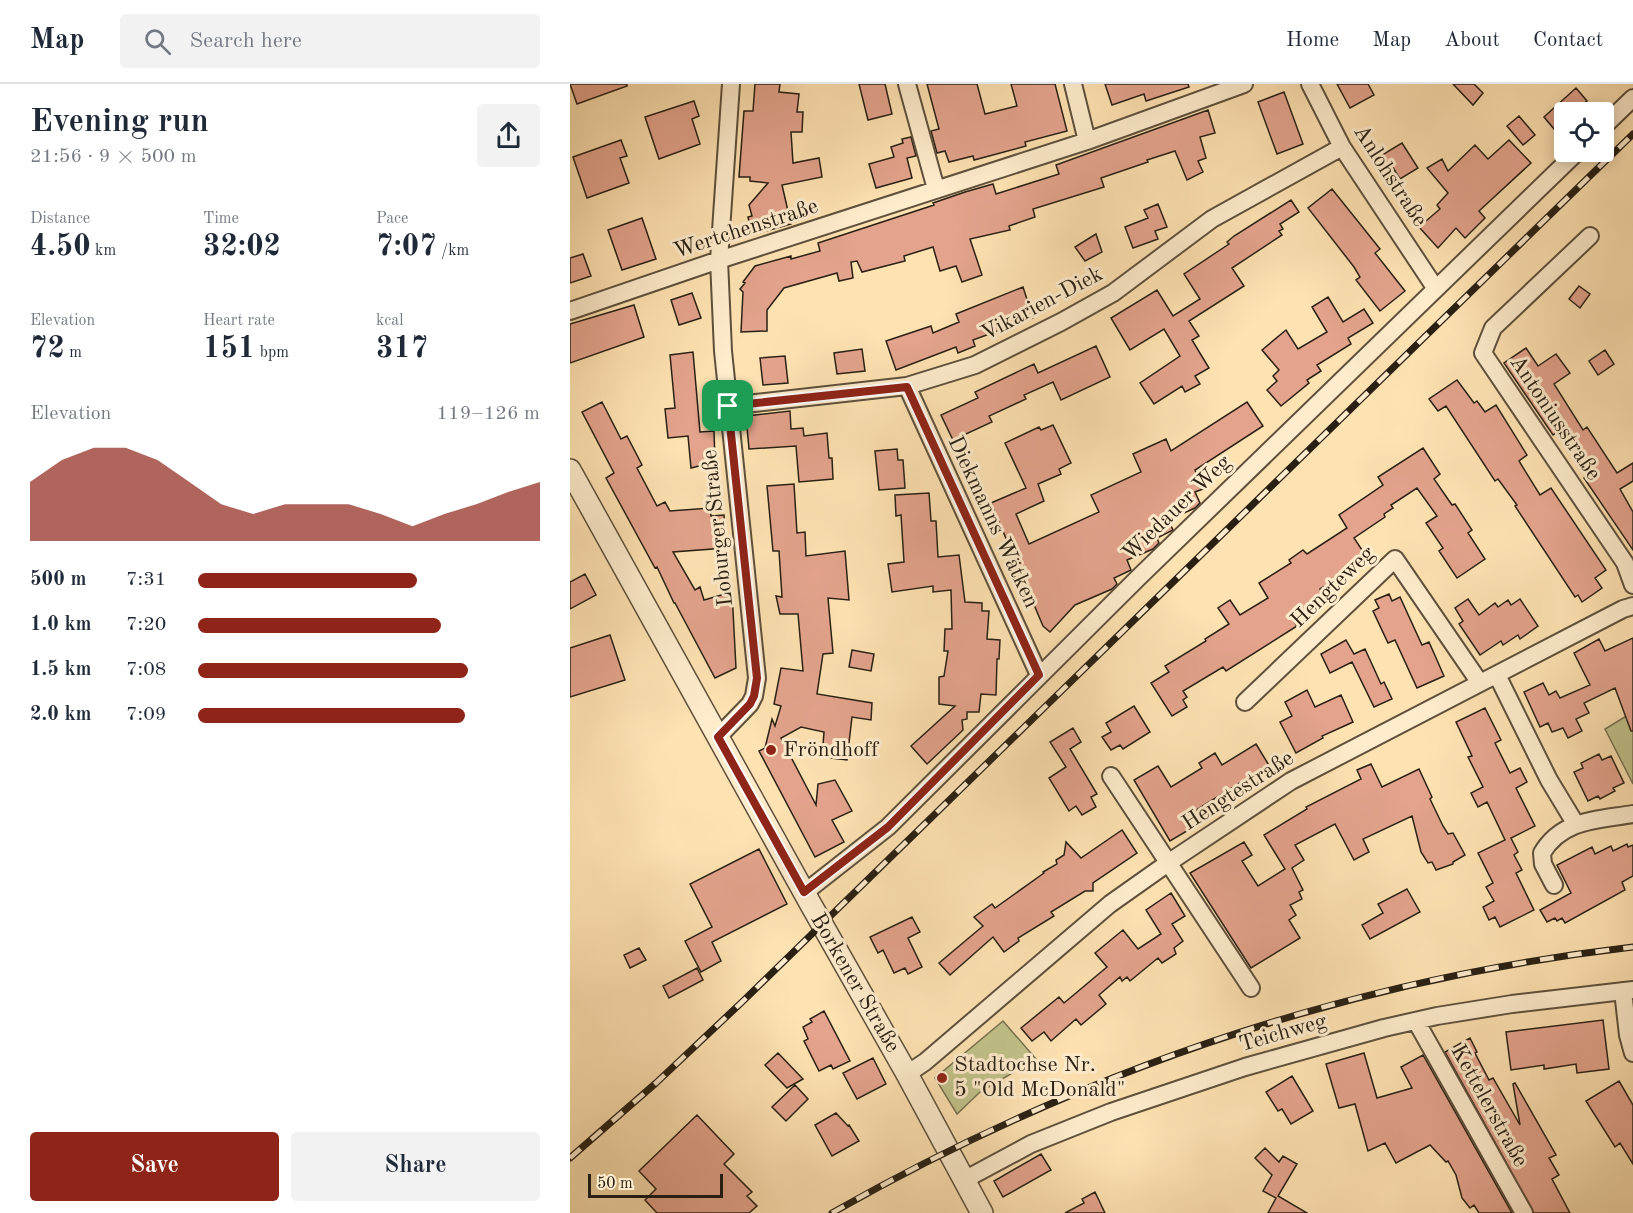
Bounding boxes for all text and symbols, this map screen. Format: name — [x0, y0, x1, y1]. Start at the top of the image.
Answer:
search box — [120, 14, 540, 68]
icon: search — [141, 25, 174, 58]
text: Map — [30, 27, 84, 55]
text: Search here — [189, 30, 302, 52]
text: Home — [1286, 30, 1339, 51]
text: Map — [1372, 30, 1411, 51]
text: About — [1444, 30, 1500, 51]
text: Contact — [1533, 30, 1603, 51]
map controls — [1554, 102, 1614, 162]
button: locate — [1554, 102, 1614, 162]
button: share — [477, 104, 540, 167]
text: Evening run — [30, 106, 209, 139]
street label: Anlohstraße — [1349, 121, 1431, 231]
text: 21:56 · 9 × 500 m — [30, 147, 197, 167]
street label: Wertchenstraße — [671, 195, 821, 263]
text: Distance — [30, 211, 90, 227]
text: Time — [203, 211, 239, 227]
text: Pace — [376, 211, 408, 227]
text: 4.50 — [30, 232, 91, 262]
text: 32:02 — [203, 232, 281, 262]
text: 7:07 — [376, 232, 437, 262]
text: km — [91, 243, 116, 259]
text: /km — [437, 243, 469, 259]
street label: Vikarien-Diek — [978, 263, 1106, 345]
text: Elevation — [30, 313, 95, 329]
text: Heart rate — [203, 313, 275, 329]
text: kcal — [376, 313, 404, 329]
text: 72 — [30, 334, 65, 364]
text: 151 — [203, 334, 255, 364]
text: 317 — [376, 334, 428, 364]
text: m — [65, 345, 82, 361]
text: bpm — [255, 345, 289, 361]
street label: Antoniusstraße — [1505, 352, 1605, 484]
pin — [702, 380, 753, 431]
icon: arrive — [711, 389, 744, 422]
text: Elevation — [30, 404, 111, 424]
text: 119–126 m — [437, 404, 540, 424]
street label: Diekmanns Wätken — [944, 433, 1042, 611]
street label: Loburger Straße — [699, 448, 737, 608]
street label: Wiedauer Weg — [1119, 451, 1236, 565]
street label: Hengteweg — [1287, 542, 1379, 632]
text: 500 m — [30, 570, 86, 590]
text: 7:31 — [126, 570, 166, 590]
text: 1.0 km — [30, 615, 92, 635]
text: 7:20 — [126, 615, 166, 635]
text: 1.5 km — [30, 660, 92, 680]
text: 7:08 — [126, 660, 166, 680]
text: 2.0 km — [30, 705, 92, 725]
text: 7:09 — [126, 705, 166, 725]
place label: Fröndhoff — [783, 739, 879, 761]
marker: Fröndhoff — [764, 743, 778, 757]
street label: Hengtestraße — [1178, 747, 1298, 835]
street label: Borkener Straße — [806, 910, 904, 1056]
street label: Teichweg — [1237, 1010, 1329, 1056]
street label: Kettelerstraße — [1446, 1041, 1532, 1171]
place label: Stadtochse Nr. 5 "Old McDonald" — [954, 1054, 1126, 1101]
marker: Stadtochse Nr. 5 "Old McDonald" — [935, 1071, 949, 1085]
button: Save — [30, 1132, 279, 1201]
button: Share — [291, 1132, 540, 1201]
scale bar — [588, 1171, 723, 1198]
text: 50 m — [597, 1176, 633, 1192]

